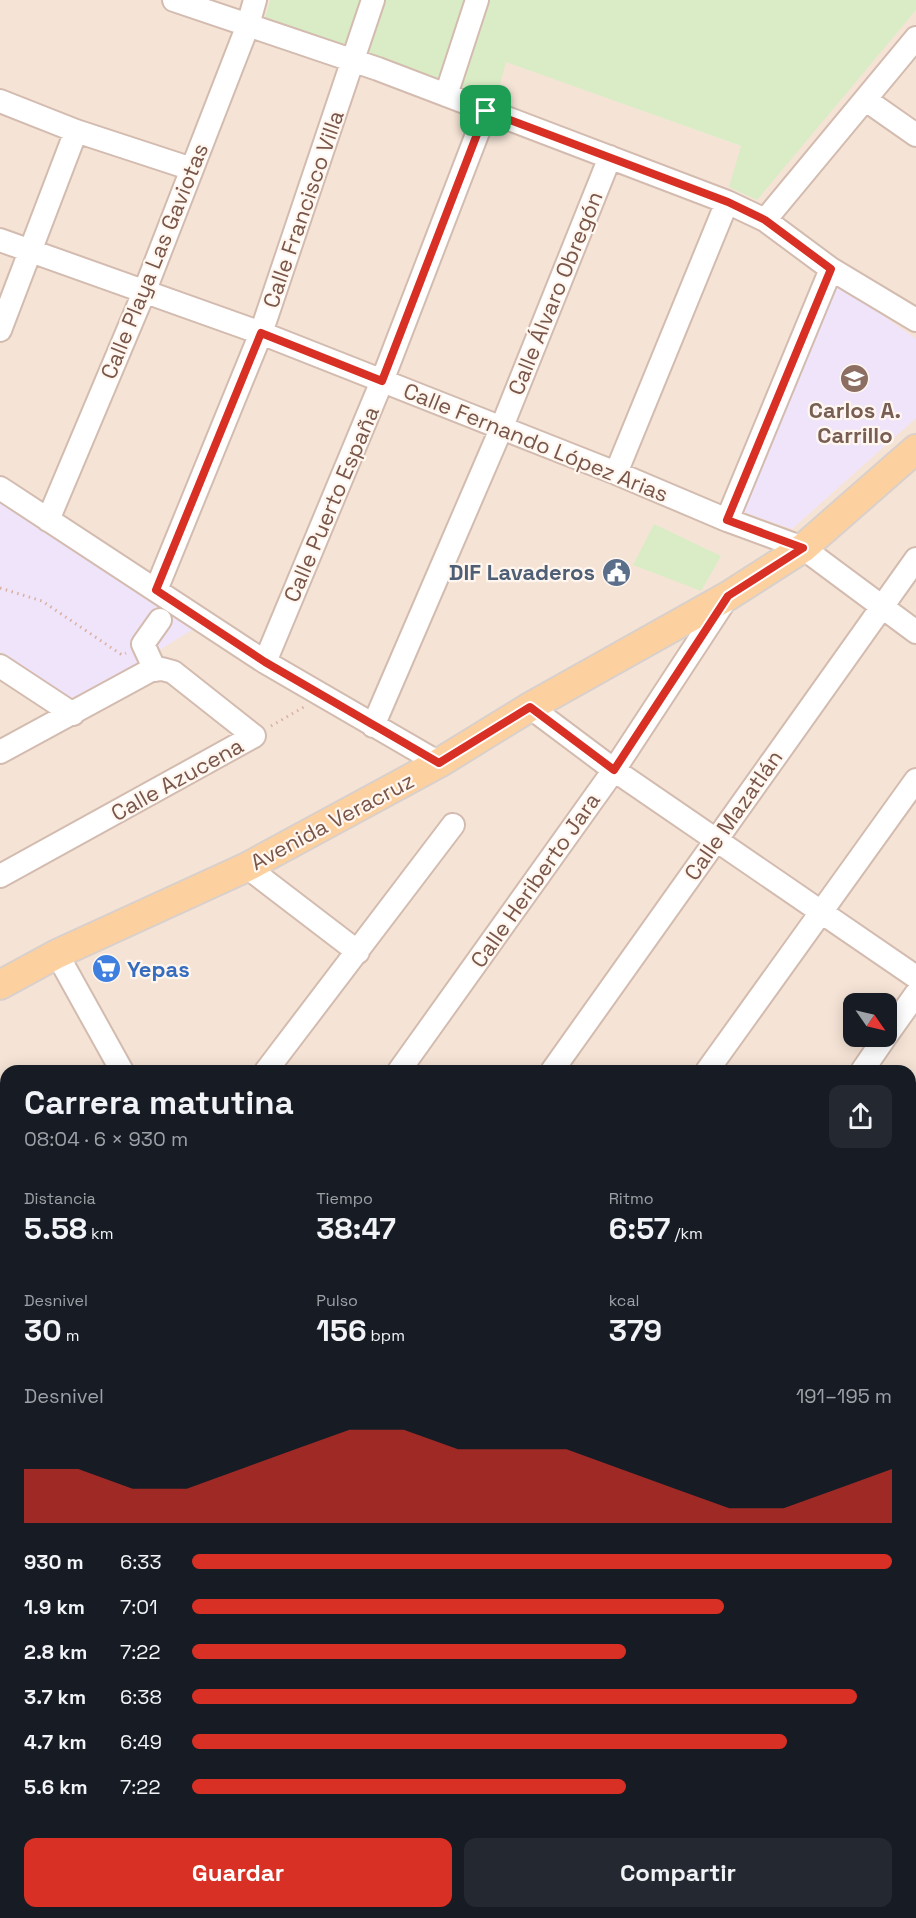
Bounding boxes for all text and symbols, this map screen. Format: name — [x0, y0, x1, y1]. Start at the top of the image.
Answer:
pin — [460, 85, 511, 136]
icon: arrive — [469, 94, 502, 127]
street label: Calle Francisco Villa — [256, 106, 350, 311]
street label: Calle Playa Las Gaviotas — [94, 139, 214, 383]
street label: Calle Álvaro Obregón — [501, 187, 609, 399]
school or university icon: Carlos A. Carrillo — [839, 362, 871, 394]
street label: Calle Fernando López Arias — [399, 376, 673, 508]
place label: Carlos A. Carrillo — [809, 396, 901, 449]
street label: Calle Puerto España — [277, 401, 385, 606]
public building icon: DIF Lavaderos — [600, 556, 632, 588]
place label: DIF Lavaderos — [449, 558, 595, 586]
street label: Calle Azucena — [106, 731, 248, 827]
street label: Calle Mazatlán — [678, 744, 788, 886]
street label: Avenida Veracruz — [245, 766, 419, 876]
street label: Calle Heriberto Jara — [464, 787, 606, 973]
supermarket icon: Yepas — [90, 953, 122, 985]
place label: Yepas — [127, 955, 190, 983]
north arrow — [843, 993, 897, 1047]
map controls — [843, 993, 897, 1047]
text: Carrera matutina — [24, 1082, 294, 1124]
button: share — [829, 1085, 892, 1148]
text: 08:04 · 6 × 930 m — [24, 1126, 188, 1152]
text: Distancia — [24, 1188, 96, 1209]
text: Tiempo — [316, 1188, 373, 1209]
text: Ritmo — [609, 1188, 654, 1209]
text: 5.58 — [24, 1209, 87, 1248]
text: 38:47 — [316, 1209, 396, 1248]
text: 6:57 — [609, 1209, 670, 1248]
text: km — [87, 1223, 113, 1244]
text: /km — [670, 1223, 703, 1244]
text: Desnivel — [24, 1290, 88, 1311]
text: Pulso — [316, 1290, 358, 1311]
text: kcal — [609, 1290, 640, 1311]
text: 30 — [24, 1311, 62, 1350]
text: 156 — [316, 1311, 366, 1350]
text: 379 — [609, 1311, 662, 1350]
text: m — [62, 1325, 80, 1346]
text: bpm — [366, 1325, 405, 1346]
text: Desnivel — [24, 1383, 104, 1409]
text: 191–195 m — [796, 1383, 892, 1409]
text: 930 m — [24, 1549, 84, 1575]
text: 6:33 — [120, 1549, 161, 1575]
text: 1.9 km — [24, 1594, 85, 1620]
text: 7:01 — [120, 1594, 158, 1620]
text: 2.8 km — [24, 1639, 87, 1665]
text: 7:22 — [120, 1639, 160, 1665]
text: 3.7 km — [24, 1684, 86, 1710]
text: 6:38 — [120, 1684, 162, 1710]
text: 4.7 km — [24, 1729, 87, 1755]
text: 6:49 — [120, 1729, 162, 1755]
text: 5.6 km — [24, 1774, 88, 1800]
text: 7:22 — [120, 1774, 160, 1800]
button: Guardar — [24, 1838, 452, 1907]
button: Compartir — [464, 1838, 892, 1907]

